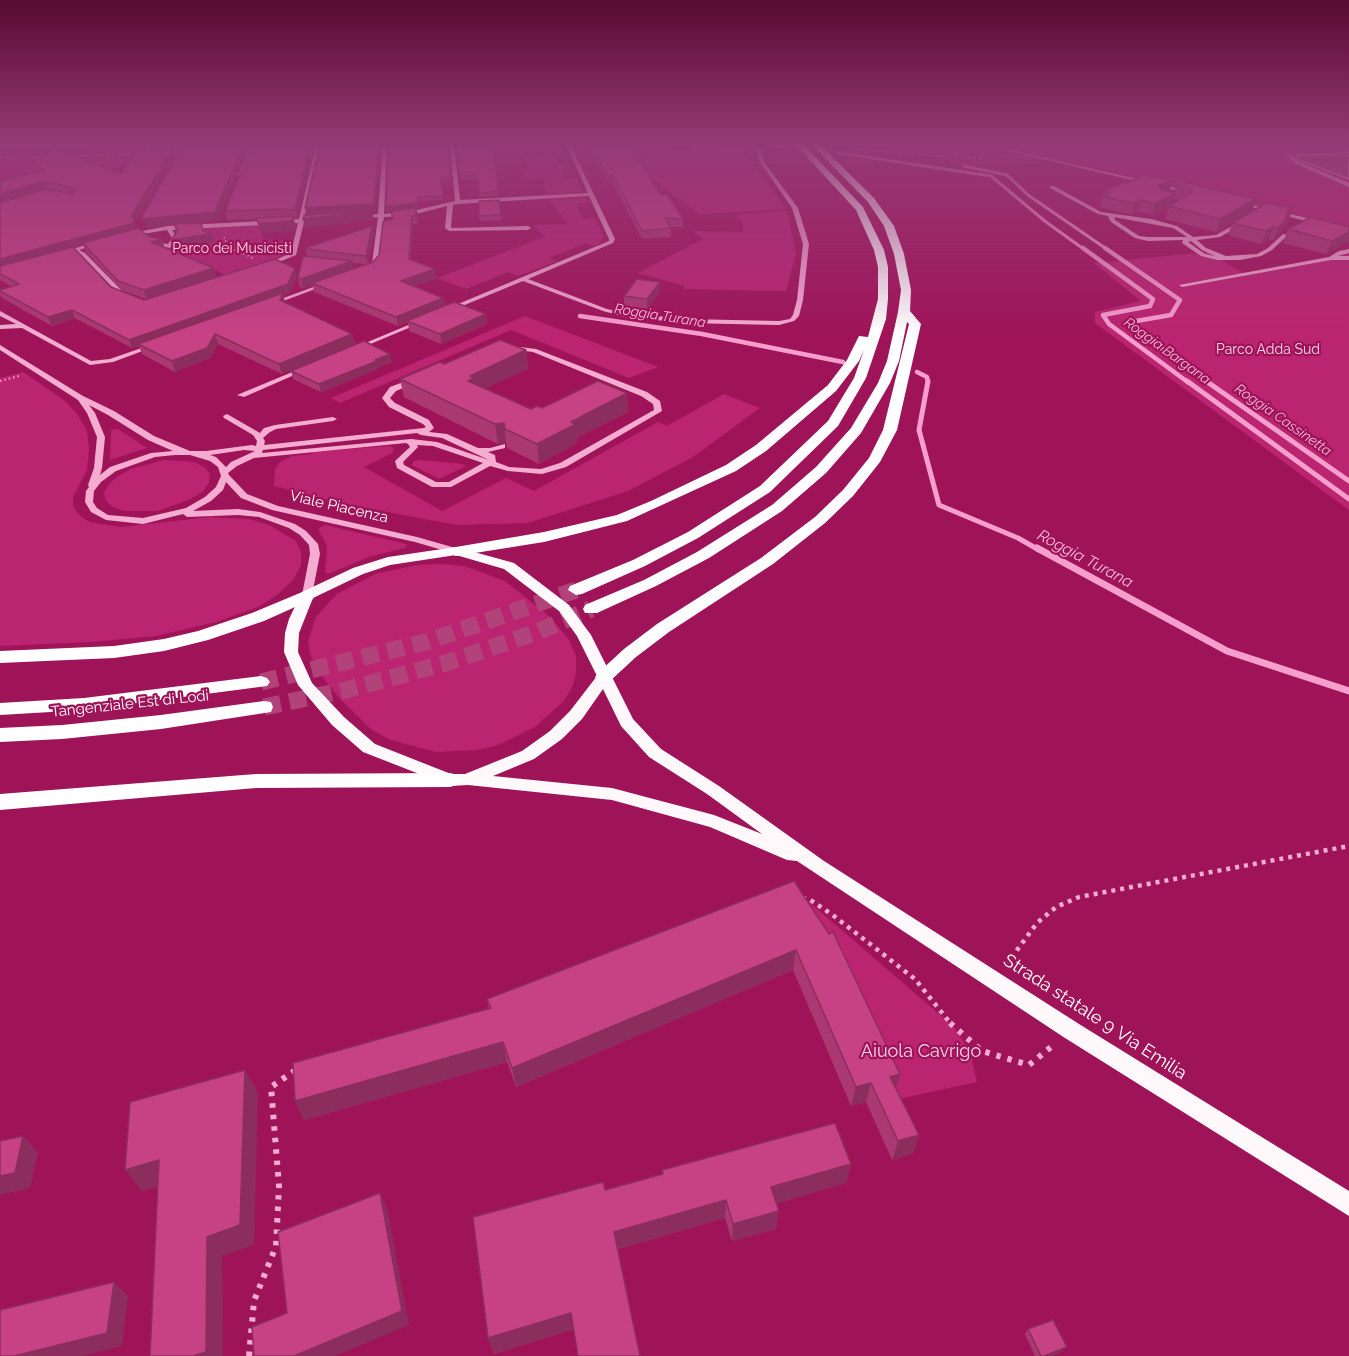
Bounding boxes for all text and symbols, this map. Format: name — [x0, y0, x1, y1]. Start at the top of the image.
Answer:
park label: Parco dei Musicisti — [172, 241, 292, 257]
water label: Roggia Turana — [613, 300, 707, 332]
water label: Roggia Bargana — [1120, 314, 1214, 388]
park label: Parco Adda Sud — [1216, 342, 1320, 358]
water label: Roggia Cassinetta — [1231, 380, 1335, 460]
street label: Viale Piacenza — [288, 487, 390, 527]
water label: Roggia Turana — [1034, 526, 1136, 592]
street label: Tangenziale Est di Lodi — [50, 687, 210, 721]
street label: Strada statale 9 Via Emilia — [999, 950, 1191, 1084]
park label: Aiuola Cavrigo — [861, 1041, 981, 1063]

